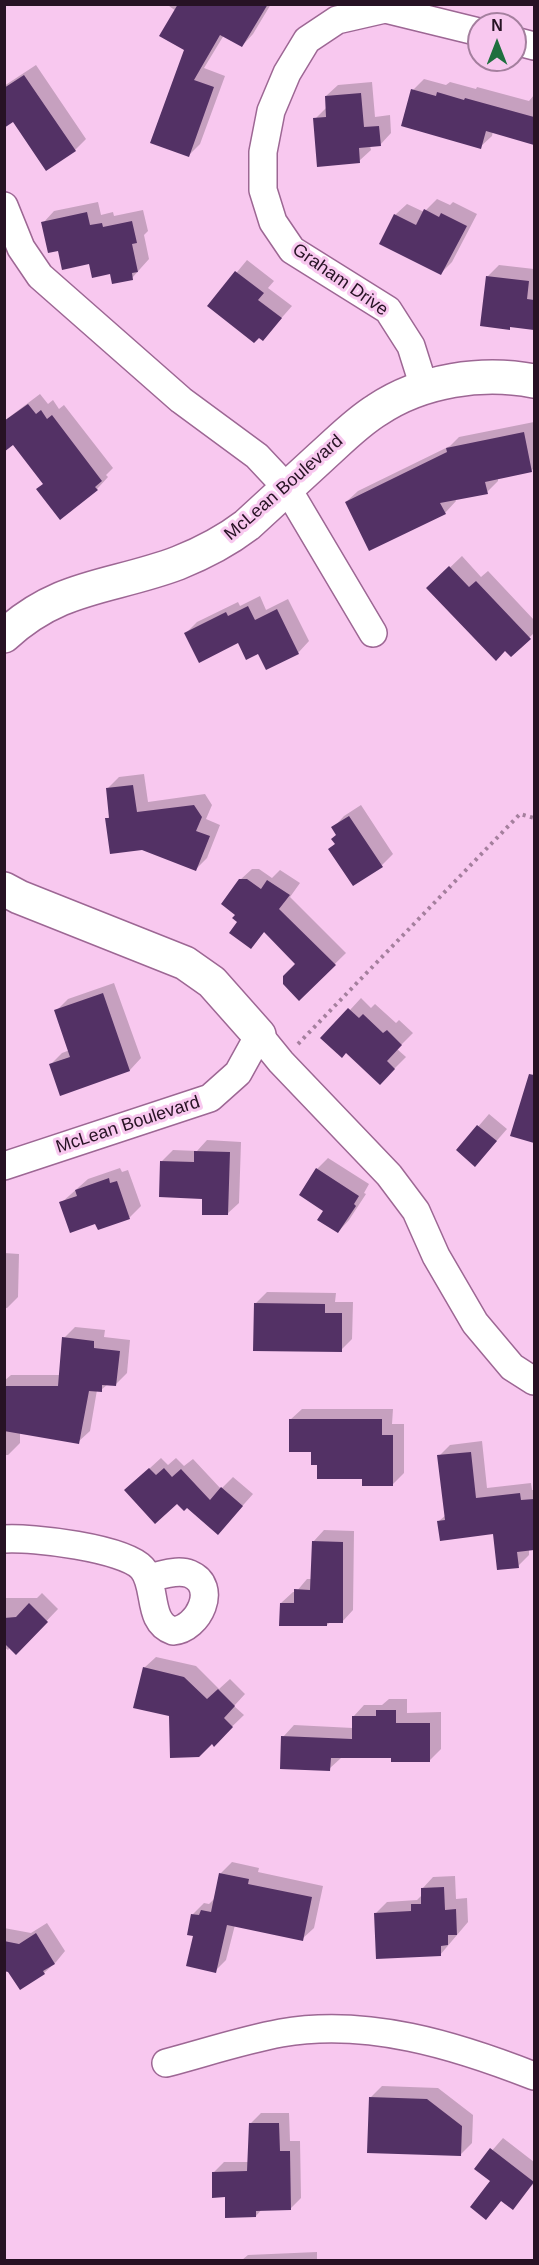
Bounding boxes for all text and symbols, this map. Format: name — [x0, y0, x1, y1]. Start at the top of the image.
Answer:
north arrow — [467, 12, 527, 72]
text: N — [491, 17, 503, 34]
street label: Graham Drive — [288, 239, 392, 321]
street label: McLean Boulevard — [220, 431, 348, 545]
street label: McLean Boulevard — [53, 1092, 203, 1158]

